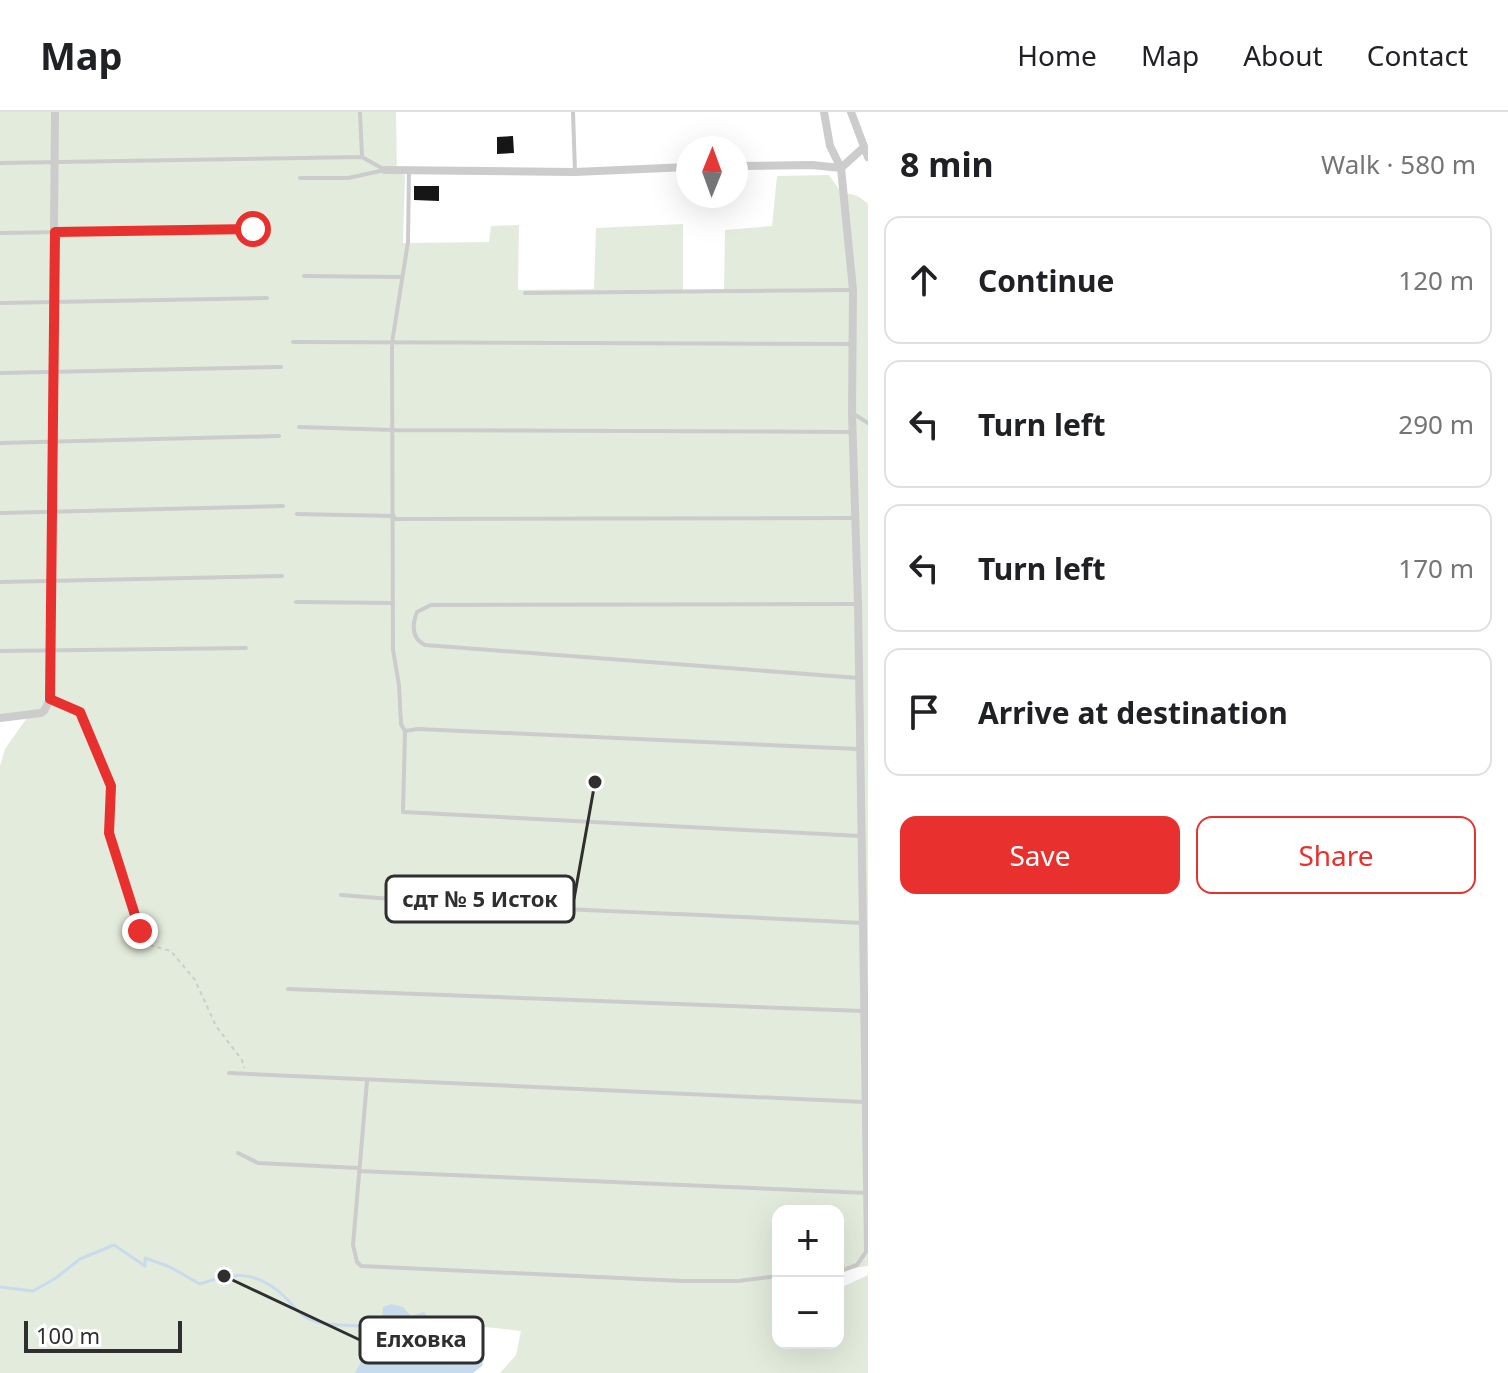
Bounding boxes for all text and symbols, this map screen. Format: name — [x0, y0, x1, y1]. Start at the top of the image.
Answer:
text: Map — [40, 29, 123, 81]
text: Home — [1017, 36, 1097, 74]
text: Map — [1141, 36, 1199, 74]
text: About — [1243, 36, 1323, 74]
text: Contact — [1367, 36, 1468, 74]
north arrow — [676, 136, 748, 208]
text: 8 min — [900, 141, 994, 187]
text: Walk · 580 m — [1321, 146, 1476, 182]
route start — [235, 211, 271, 247]
icon: ahead — [902, 258, 946, 302]
text: Continue — [978, 260, 1114, 301]
text: 120 m — [1398, 262, 1474, 298]
icon: left — [902, 402, 946, 446]
text: Turn left — [978, 404, 1106, 445]
text: 290 m — [1398, 406, 1474, 442]
icon: left — [902, 546, 946, 590]
text: Turn left — [978, 548, 1106, 589]
text: 170 m — [1398, 550, 1474, 586]
icon: arrive — [902, 690, 946, 734]
text: Arrive at destination — [978, 692, 1288, 733]
button: Save — [900, 816, 1180, 894]
button: Share — [1196, 816, 1476, 894]
callout: сдт № 5 Исток — [386, 876, 574, 922]
text: сдт № 5 Исток — [402, 883, 558, 913]
route end — [122, 913, 158, 949]
map controls — [772, 1205, 844, 1349]
button: + — [772, 1205, 844, 1277]
button: − — [772, 1277, 844, 1349]
scale bar — [24, 1317, 182, 1353]
callout: Елховка — [360, 1317, 483, 1363]
text: 100 m — [36, 1320, 100, 1350]
text: Елховка — [375, 1323, 467, 1353]

